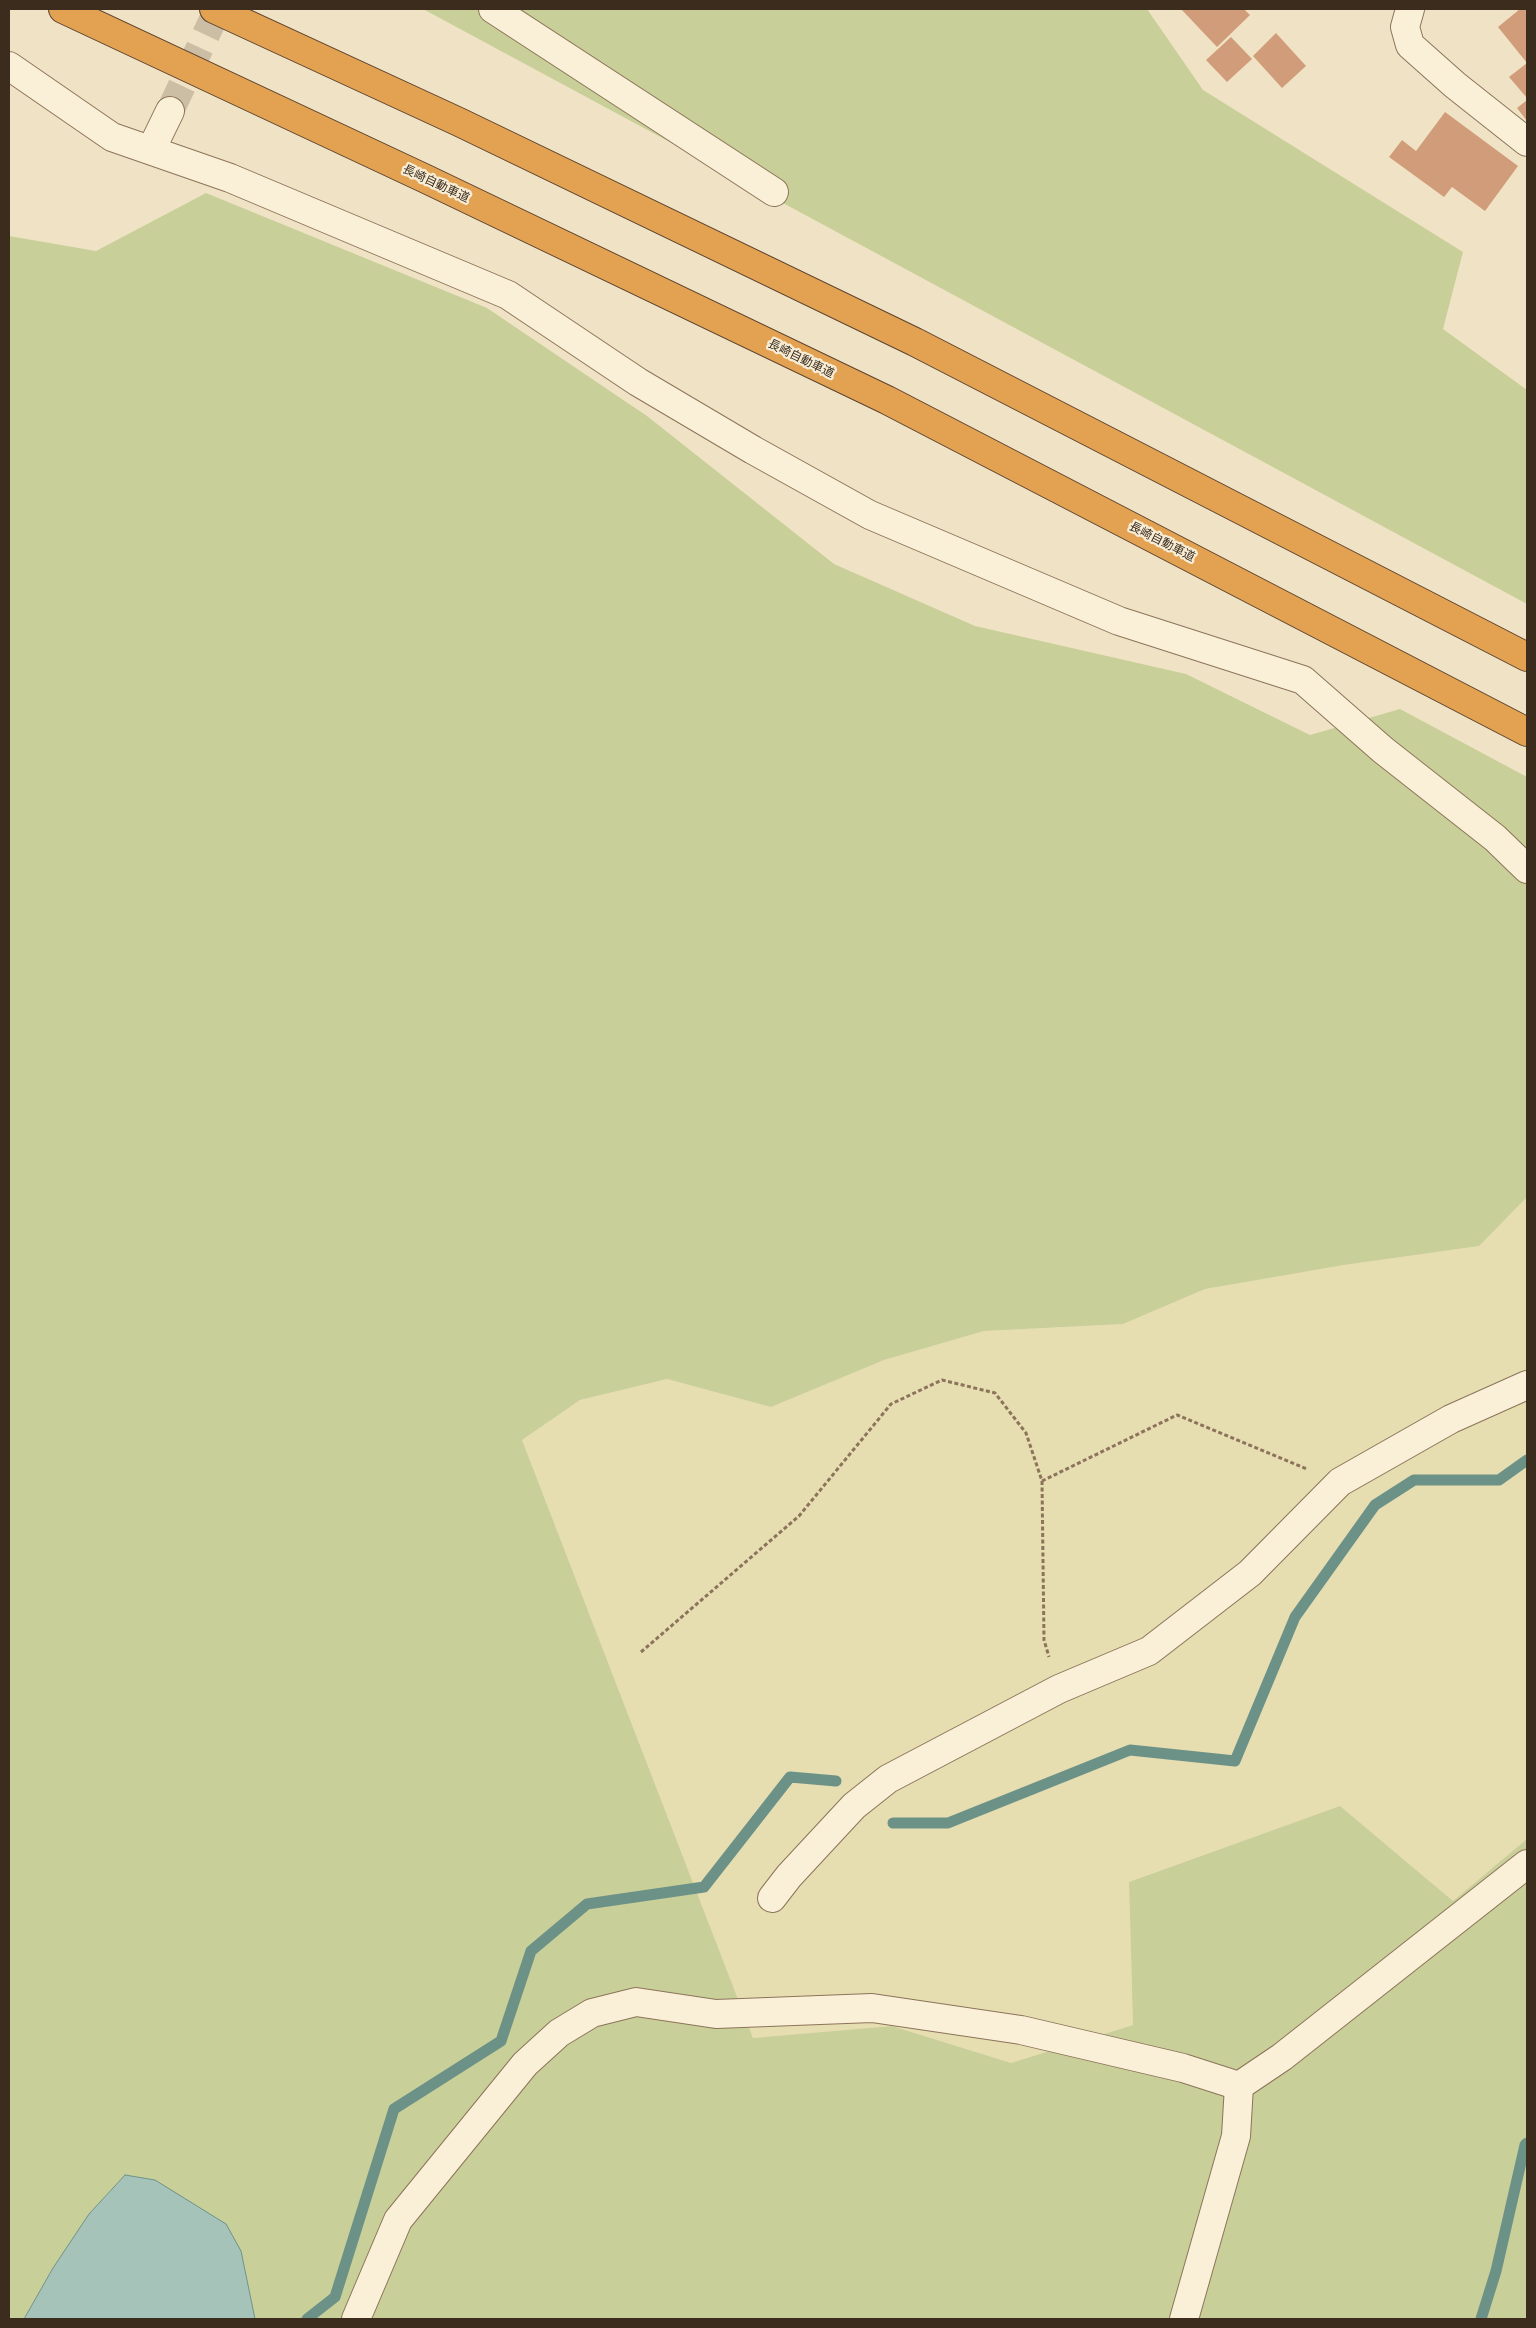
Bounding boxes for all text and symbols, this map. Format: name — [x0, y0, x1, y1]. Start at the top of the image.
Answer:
street label: 長崎自動車道 — [400, 162, 472, 206]
street label: 長崎自動車道 — [765, 337, 837, 381]
street label: 長崎自動車道 — [1127, 519, 1197, 565]

